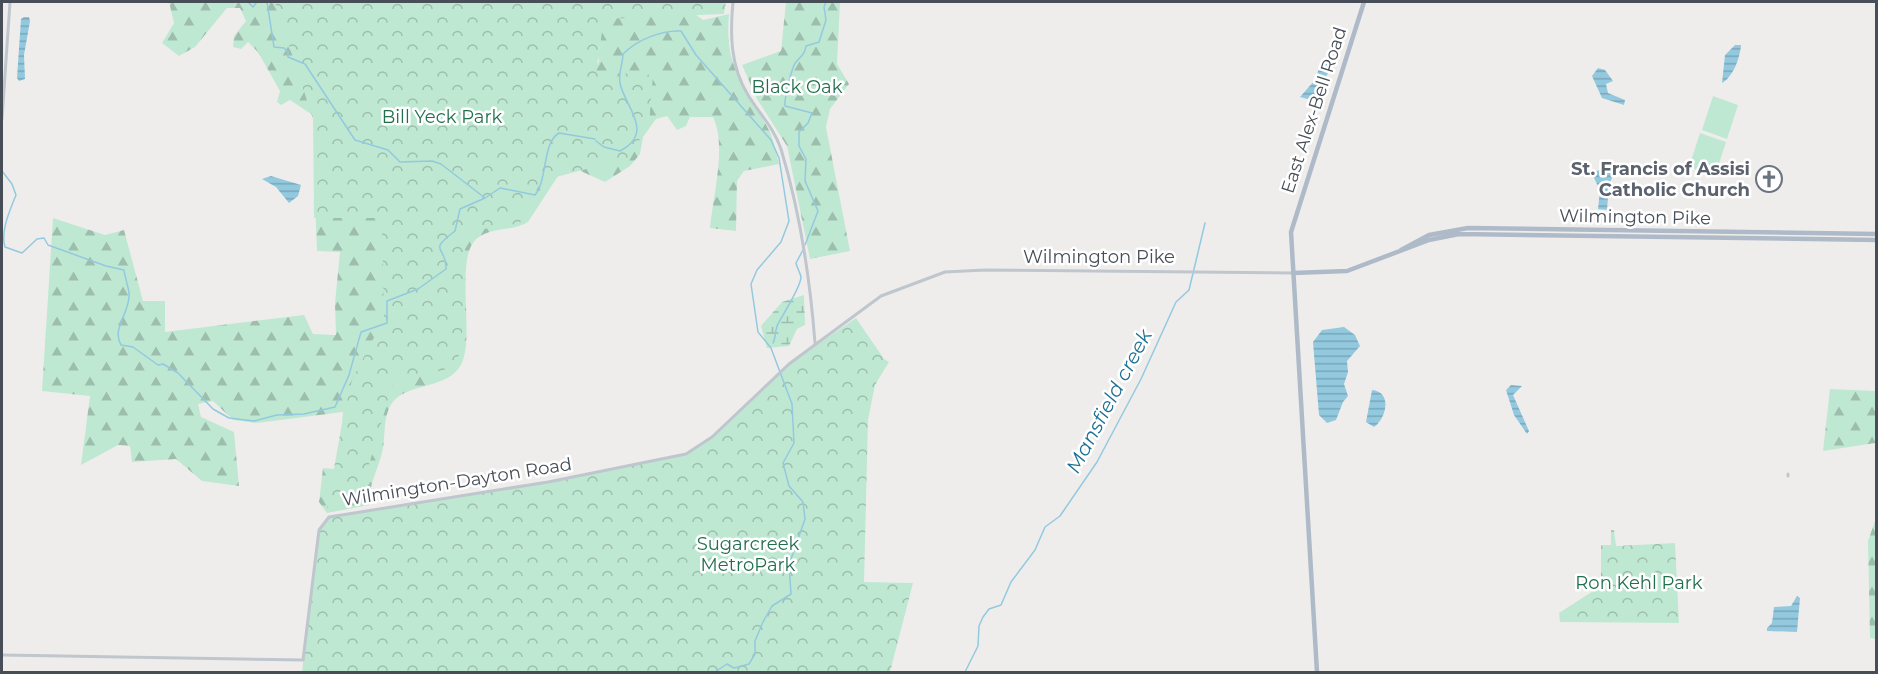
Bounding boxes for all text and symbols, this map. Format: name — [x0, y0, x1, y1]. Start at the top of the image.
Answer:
street label: East Alex-Bell Road — [1277, 24, 1351, 196]
park label: Black Oak — [752, 76, 843, 98]
park label: Bill Yeck Park — [382, 106, 503, 128]
place label: St. Francis of Assisi Catholic Church — [1571, 158, 1750, 201]
church icon: St. Francis of Assisi Catholic Church — [1754, 164, 1784, 194]
street label: Wilmington Pike — [1559, 205, 1711, 229]
street label: Wilmington Pike — [1023, 246, 1175, 268]
water label: Mansfield creek — [1061, 324, 1158, 477]
street label: Wilmington-Dayton Road — [341, 453, 573, 511]
park label: Sugarcreek MetroPark — [697, 533, 800, 576]
park label: Ron Kehl Park — [1575, 572, 1703, 594]

